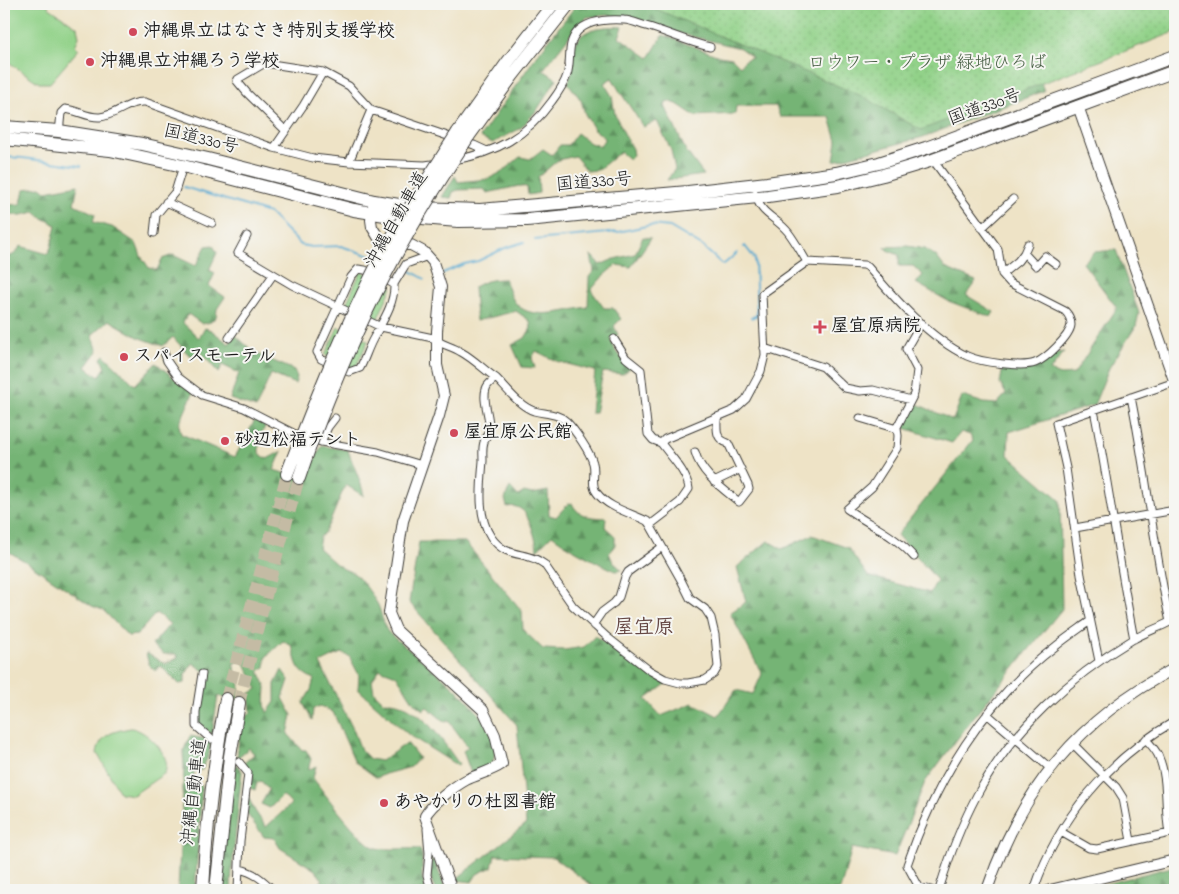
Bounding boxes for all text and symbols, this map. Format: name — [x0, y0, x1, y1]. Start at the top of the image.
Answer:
place label: 沖縄県立はなさき特別支援学校 — [143, 19, 395, 45]
marker: 沖縄県立はなさき特別支援学校 — [127, 26, 139, 38]
place label: 沖縄県立沖縄ろう学校 — [100, 49, 280, 75]
park label: ロウワー・プラザ 緑地ひろば — [808, 51, 1046, 77]
marker: 沖縄県立沖縄ろう学校 — [84, 56, 96, 68]
street label: 国道330号 — [945, 83, 1025, 133]
street label: 国道330号 — [161, 119, 241, 161]
street label: 沖縄自動車道 — [359, 167, 435, 273]
street label: 国道330号 — [555, 167, 633, 199]
place label: 屋宜原病院 — [831, 314, 921, 340]
marker: 屋宜原病院 — [813, 320, 827, 334]
place label: スパイスモーテル — [134, 344, 275, 370]
marker: スパイスモーテル — [118, 351, 130, 363]
place label: 屋宜原公民館 — [464, 420, 572, 446]
marker: 屋宜原公民館 — [448, 427, 460, 439]
place label: 砂辺松福テント — [235, 428, 361, 454]
marker: 砂辺松福テント — [219, 435, 231, 447]
district label: 屋宜原 — [614, 614, 674, 643]
street label: 沖縄自動車道 — [176, 737, 214, 847]
place label: あやかりの杜図書館 — [394, 790, 556, 816]
marker: あやかりの杜図書館 — [378, 797, 390, 809]

